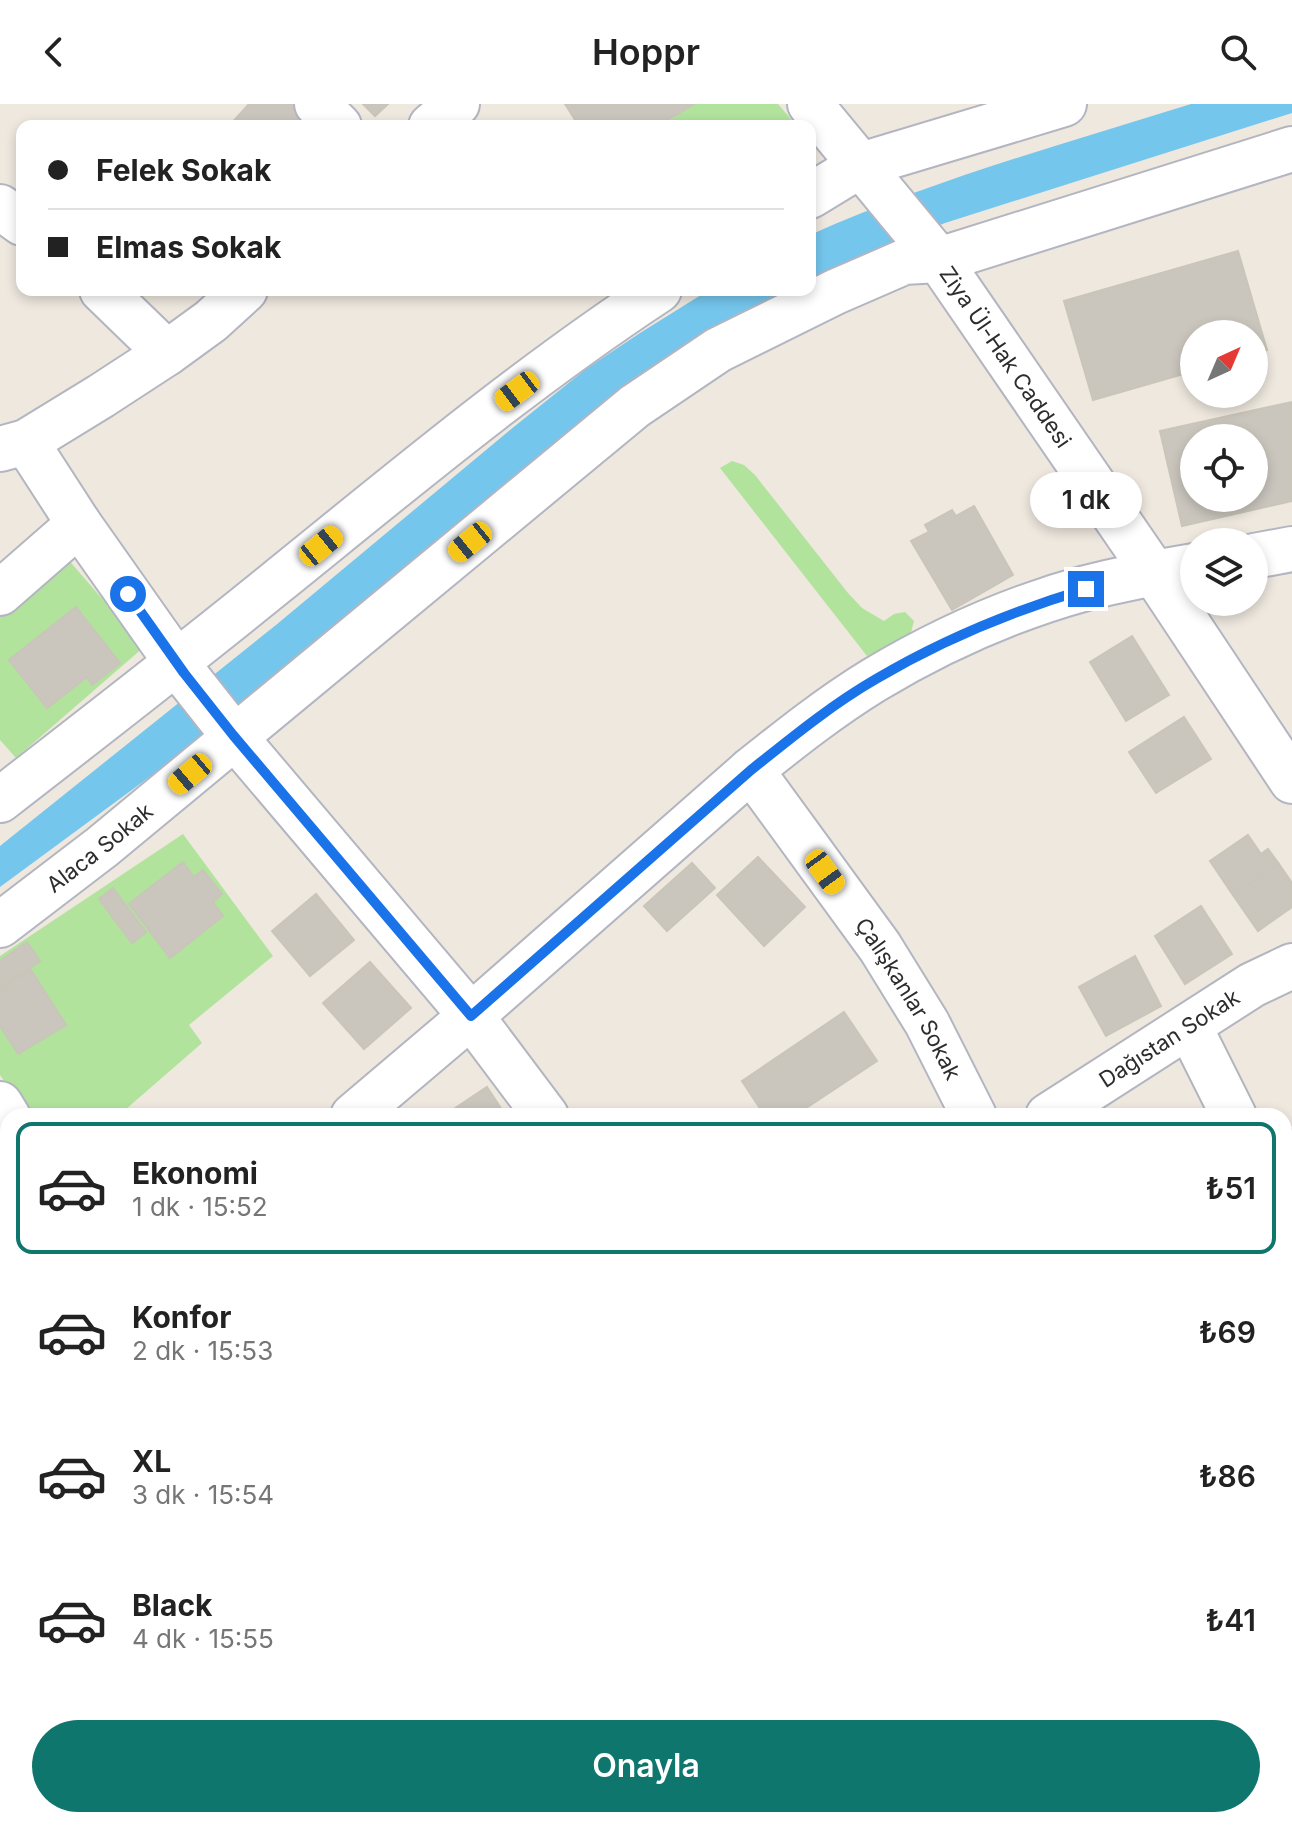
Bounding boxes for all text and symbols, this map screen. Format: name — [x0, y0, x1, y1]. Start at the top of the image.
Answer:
icon: back — [32, 30, 76, 74]
text: Hoppr — [592, 30, 700, 74]
icon: search — [1216, 30, 1260, 74]
text: Felek Sokak — [96, 152, 271, 188]
text: Elmas Sokak — [96, 229, 281, 265]
street label: Ziya Ül-Hak Caddesi — [934, 261, 1077, 452]
north arrow — [1180, 320, 1268, 408]
map controls — [1180, 320, 1268, 616]
car — [491, 367, 543, 415]
button: locate — [1180, 424, 1268, 512]
callout: 1 dk — [1030, 473, 1142, 529]
text: 1 dk — [1062, 484, 1110, 515]
car — [444, 518, 496, 566]
car — [295, 522, 347, 570]
button: layers — [1180, 528, 1268, 616]
route end — [1068, 571, 1104, 607]
route start — [110, 576, 146, 612]
car — [164, 749, 216, 799]
street label: Alaca Sokak — [41, 798, 158, 898]
car — [801, 846, 849, 898]
street label: Çalışkanlar Sokak — [850, 913, 966, 1084]
street label: Dağıstan Sokak — [1094, 984, 1244, 1093]
icon: car — [36, 1152, 108, 1224]
text: Ekonomi — [132, 1155, 258, 1191]
text: ₺51 — [1206, 1170, 1256, 1206]
text: 1 dk · 15:52 — [132, 1191, 268, 1222]
icon: car — [36, 1296, 108, 1368]
text: Konfor — [132, 1299, 231, 1335]
text: ₺69 — [1199, 1314, 1256, 1350]
text: 2 dk · 15:53 — [132, 1335, 273, 1366]
icon: car — [36, 1440, 108, 1512]
text: XL — [132, 1443, 171, 1479]
text: ₺86 — [1199, 1458, 1256, 1494]
text: 3 dk · 15:54 — [132, 1479, 274, 1510]
icon: car — [36, 1584, 108, 1656]
text: Black — [132, 1587, 212, 1623]
text: ₺41 — [1205, 1602, 1256, 1638]
text: 4 dk · 15:55 — [132, 1623, 274, 1654]
button: Onayla — [32, 1720, 1260, 1812]

